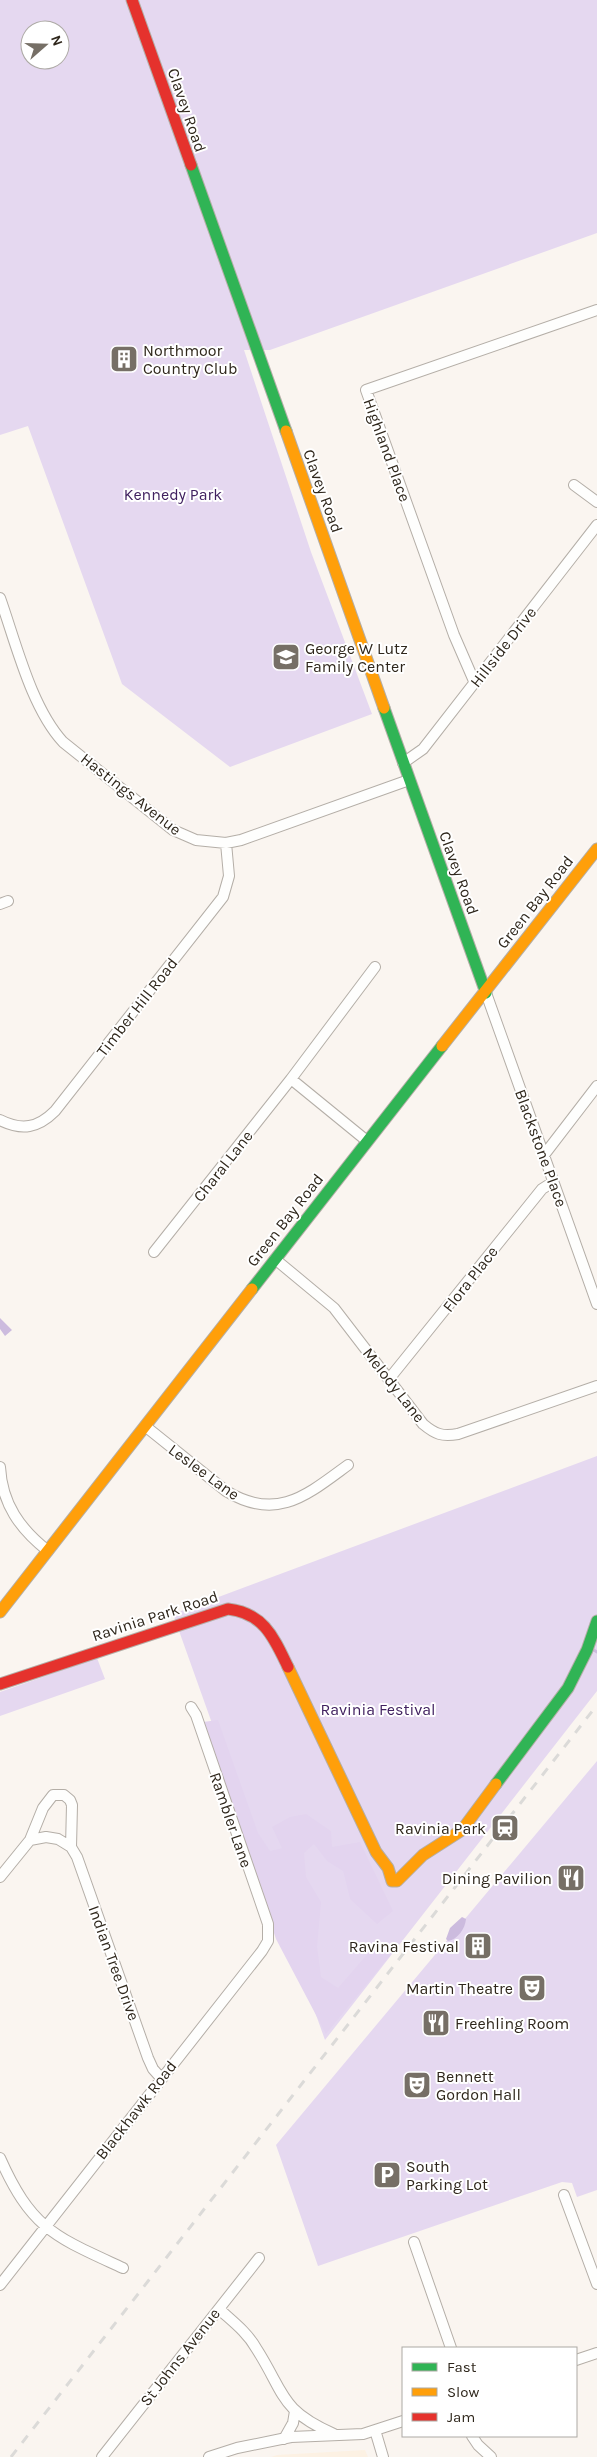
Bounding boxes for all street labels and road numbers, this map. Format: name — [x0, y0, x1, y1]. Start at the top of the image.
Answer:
street label: Clavey Road — [164, 66, 210, 154]
street label: Highland Place — [359, 396, 415, 504]
street label: Clavey Road — [299, 447, 347, 535]
street label: Hillside Drive — [466, 603, 540, 691]
street label: Hastings Avenue — [77, 749, 185, 839]
street label: Clavey Road — [435, 829, 483, 917]
street label: Green Bay Road — [493, 852, 577, 952]
street label: Timber Hill Road — [93, 954, 181, 1060]
street label: Blackstone Place — [511, 1087, 571, 1209]
street label: Charal Lane — [189, 1127, 257, 1205]
street label: Green Bay Road — [243, 1170, 327, 1270]
street label: Flora Place — [438, 1242, 502, 1316]
street label: Melody Lane — [359, 1344, 429, 1426]
street label: Leslee Lane — [165, 1440, 243, 1504]
street label: Ravinia Park Road — [90, 1587, 220, 1645]
street label: Rambler Lane — [206, 1770, 256, 1870]
street label: Indian Tree Drive — [84, 1903, 144, 2023]
street label: Blackhawk Road — [92, 2057, 180, 2163]
street label: St Johns Avenue — [136, 2304, 224, 2410]

